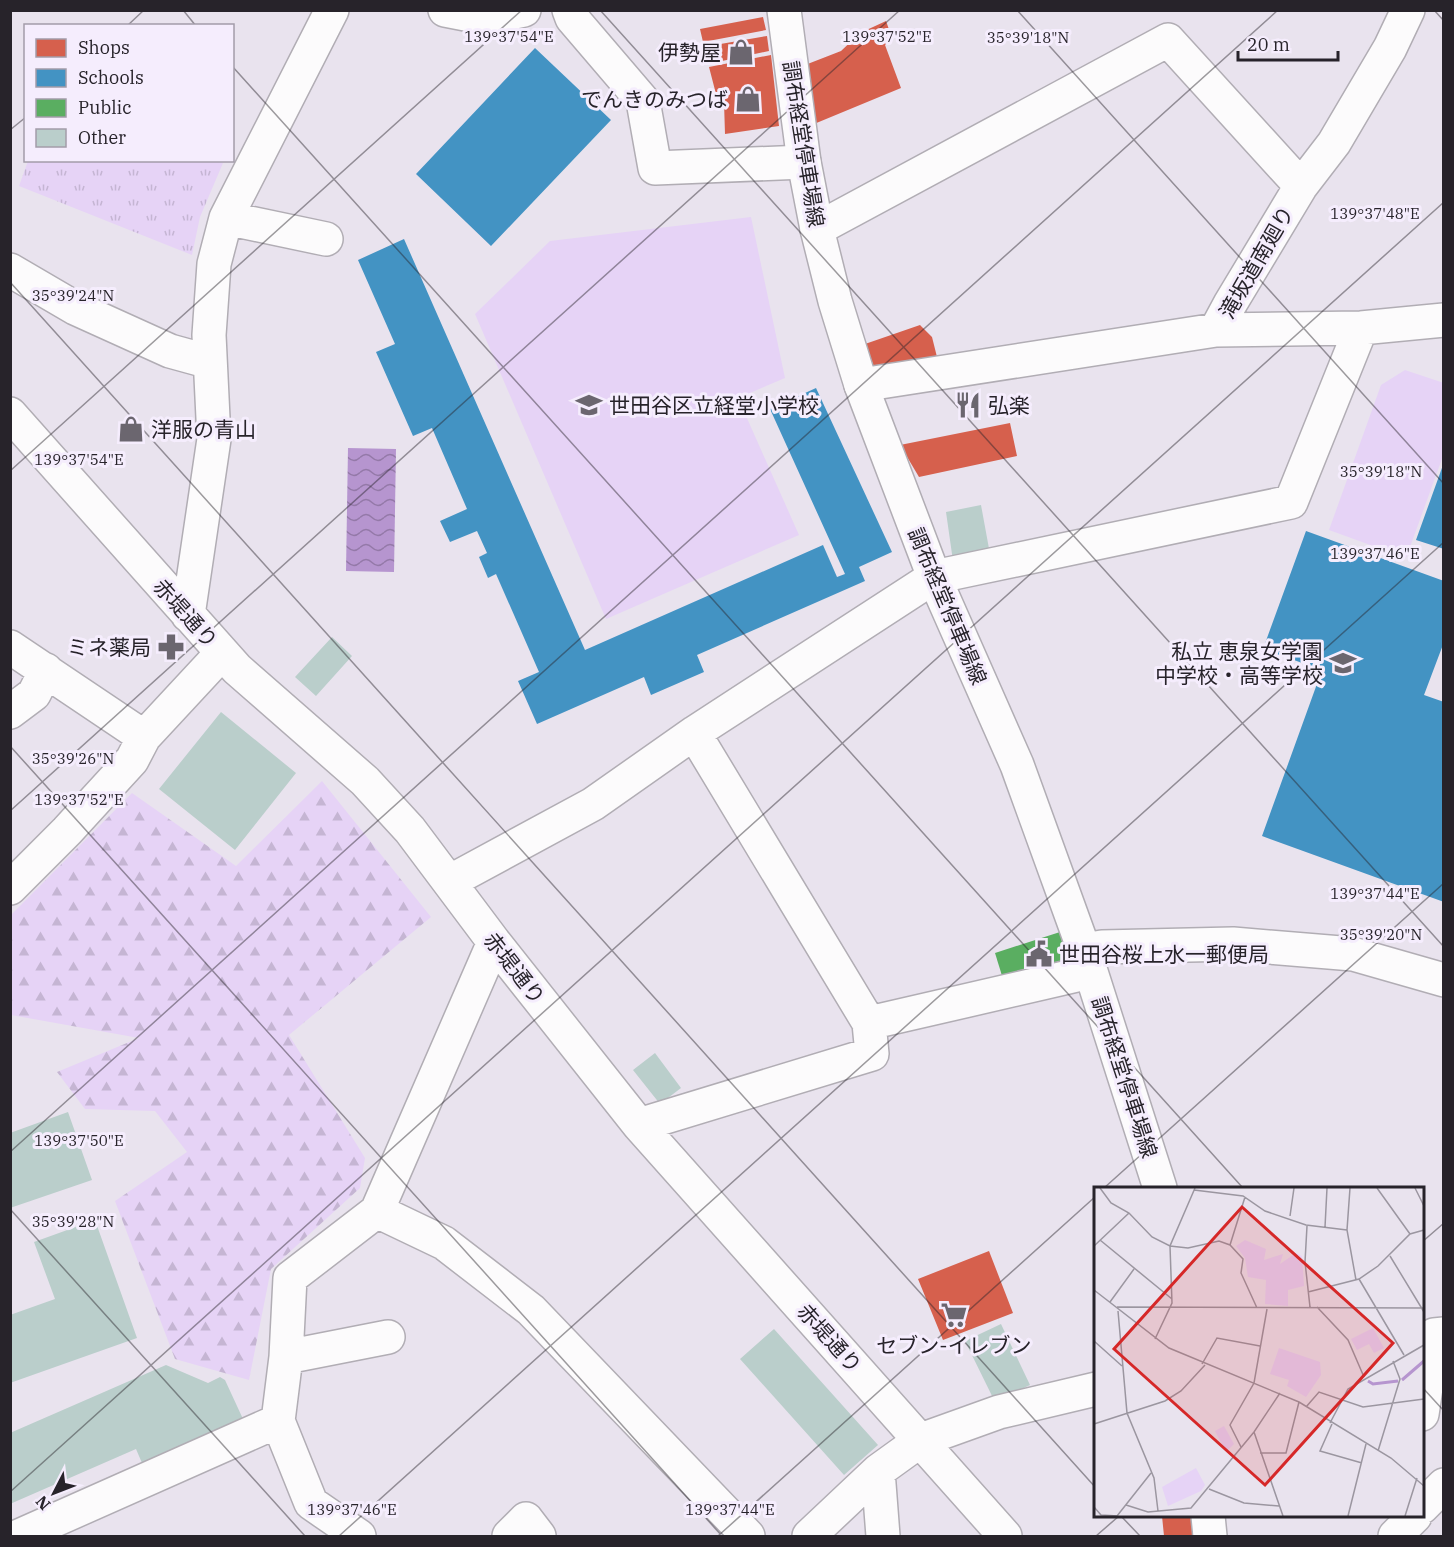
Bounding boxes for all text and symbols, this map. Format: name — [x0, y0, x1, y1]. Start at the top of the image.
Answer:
legend — [24, 24, 234, 162]
scale bar — [1238, 24, 1338, 62]
text: 139°37'54"E — [464, 27, 554, 46]
text: 139°37'52"E — [842, 27, 932, 46]
text: 35°39'18"N — [987, 28, 1069, 47]
text: 20 m — [1247, 33, 1290, 56]
text: Shops — [78, 36, 130, 59]
shop icon: 伊勢屋 — [726, 37, 756, 67]
place label: 伊勢屋 — [658, 38, 721, 66]
street label: 調布経堂停車場線 — [777, 59, 831, 229]
text: Schools — [78, 66, 144, 89]
shop icon: でんきのみつば — [733, 84, 763, 114]
place label: でんきのみつば — [581, 85, 728, 113]
text: Public — [78, 96, 132, 119]
text: Other — [78, 126, 126, 149]
street label: 滝坂道南廻り — [1212, 200, 1300, 324]
text: 139°37'48"E — [1330, 204, 1420, 223]
text: 35°39'24"N — [32, 286, 114, 305]
school or university icon: 世田谷区立経堂小学校 — [574, 390, 604, 420]
restaurant icon: 弘楽 — [953, 390, 983, 420]
place label: 世田谷区立経堂小学校 — [609, 391, 819, 419]
place label: 弘楽 — [988, 391, 1030, 419]
shop icon: 洋服の青山 — [116, 414, 146, 444]
place label: 洋服の青山 — [151, 415, 256, 443]
text: 139°37'54"E — [34, 450, 124, 469]
text: 35°39'18"N — [1340, 462, 1422, 481]
street label: 調布経堂停車場線 — [902, 523, 994, 689]
text: 139°37'46"E — [1330, 544, 1420, 563]
street label: 赤堤通り — [147, 572, 225, 654]
pharmacy icon: ミネ薬局 — [156, 632, 186, 662]
place label: ミネ薬局 — [67, 633, 151, 661]
place label: 私立 恵泉女学園 中学校・高等学校 — [1155, 637, 1323, 689]
school or university icon: 私立 恵泉女学園 中学校・高等学校 — [1328, 648, 1358, 678]
text: 35°39'26"N — [32, 749, 114, 768]
text: 139°37'52"E — [34, 790, 124, 809]
text: 139°37'44"E — [1330, 884, 1420, 903]
text: 35°39'20"N — [1340, 925, 1422, 944]
street label: 赤堤通り — [478, 926, 552, 1010]
public building icon: 世田谷桜上水一郵便局 — [1024, 939, 1054, 969]
place label: 世田谷桜上水一郵便局 — [1059, 940, 1269, 968]
street label: 調布経堂停車場線 — [1086, 993, 1164, 1161]
text: 139°37'50"E — [34, 1131, 124, 1150]
inset map — [1094, 1187, 1424, 1517]
text: 35°39'28"N — [32, 1212, 114, 1231]
street label: 赤堤通り — [791, 1297, 869, 1379]
supermarket icon: セブン-イレブン — [939, 1300, 969, 1330]
place label: セブン-イレブン — [876, 1331, 1032, 1359]
north arrow — [24, 1463, 84, 1523]
text: N — [31, 1492, 55, 1514]
text: 139°37'46"E — [307, 1500, 397, 1519]
text: 139°37'44"E — [685, 1500, 775, 1519]

